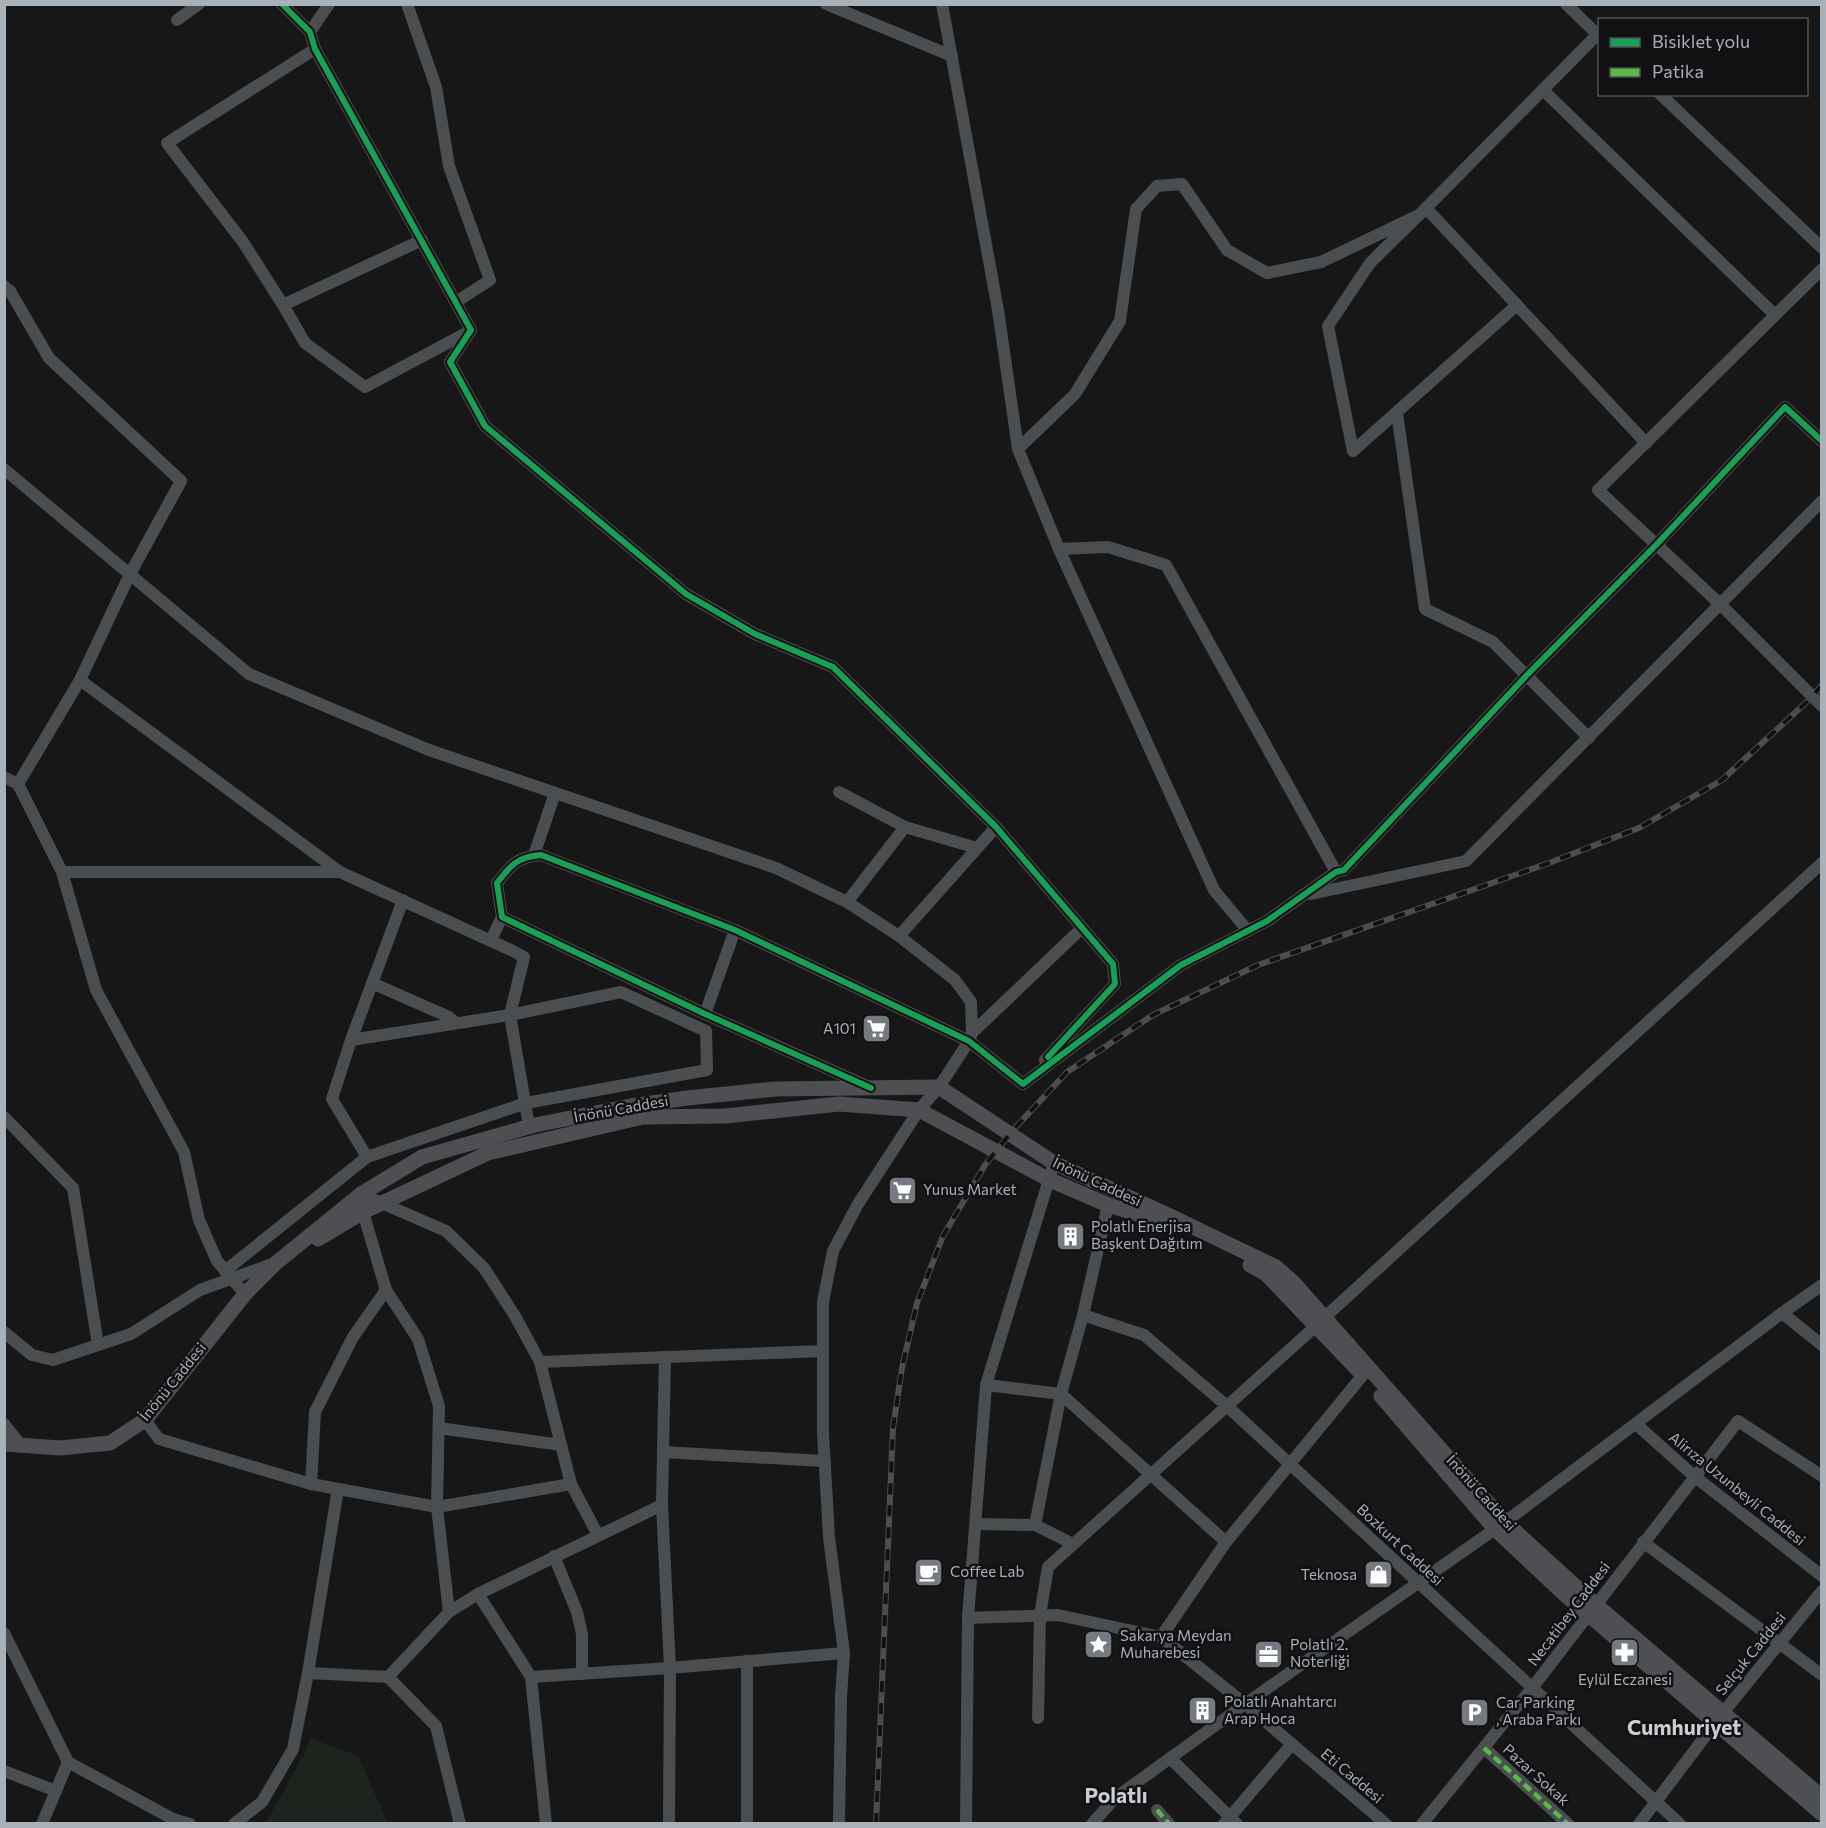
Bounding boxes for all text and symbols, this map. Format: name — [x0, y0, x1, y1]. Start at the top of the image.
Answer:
legend — [1598, 18, 1808, 96]
text: Bisiklet yolu — [1652, 30, 1750, 52]
text: Patika — [1652, 60, 1704, 82]
supermarket icon: A101 — [861, 1013, 893, 1045]
place label: A101 — [823, 1019, 856, 1037]
street label: İnönü Caddesi — [572, 1091, 669, 1125]
street label: İnönü Caddesi — [1050, 1153, 1145, 1209]
supermarket icon: Yunus Market — [886, 1174, 918, 1206]
place label: Yunus Market — [923, 1180, 1017, 1198]
place label: Polatlı Enerjisa Başkent Dağıtım — [1091, 1217, 1203, 1252]
building icon: Polatlı Enerjisa Başkent Dağıtım — [1054, 1220, 1086, 1252]
street label: İnönü Caddesi — [135, 1339, 209, 1424]
street label: Alirıza Uzunbeyli Caddesi — [1666, 1428, 1809, 1549]
street label: İnönü Caddesi — [1443, 1451, 1520, 1534]
street label: Bozkurt Caddesi — [1354, 1500, 1448, 1589]
cafe icon: Coffee Lab — [913, 1556, 945, 1588]
street label: Necatibey Caddesi — [1523, 1558, 1613, 1669]
shop icon: Teknosa — [1362, 1559, 1394, 1591]
place label: Coffee Lab — [950, 1562, 1024, 1580]
place label: Teknosa — [1300, 1565, 1357, 1583]
street label: Selçuk Caddesi — [1711, 1608, 1789, 1698]
place label: Sakarya Meydan Muharebesi — [1120, 1626, 1232, 1661]
place icon: Sakarya Meydan Muharebesi — [1083, 1629, 1115, 1661]
place label: Polatlı 2. Noterliği — [1290, 1635, 1350, 1670]
pharmacy icon: Eylül Eczanesi — [1609, 1637, 1641, 1669]
office icon: Polatlı 2. Noterliği — [1253, 1638, 1285, 1670]
place label: Eylül Eczanesi — [1578, 1670, 1672, 1688]
place label: Polatlı Anahtarcı Arap Hoca — [1224, 1692, 1337, 1727]
place label: Car Parking , Araba Parkı — [1496, 1693, 1581, 1728]
building icon: Polatlı Anahtarcı Arap Hoca — [1187, 1695, 1219, 1727]
parking icon: Car Parking , Araba Parkı — [1459, 1696, 1491, 1728]
district label: Cumhuriyet — [1627, 1714, 1741, 1739]
street label: Pazar Sokak — [1500, 1740, 1574, 1809]
street label: Eti Caddesi — [1318, 1744, 1387, 1806]
district label: Polatlı — [1084, 1782, 1148, 1807]

